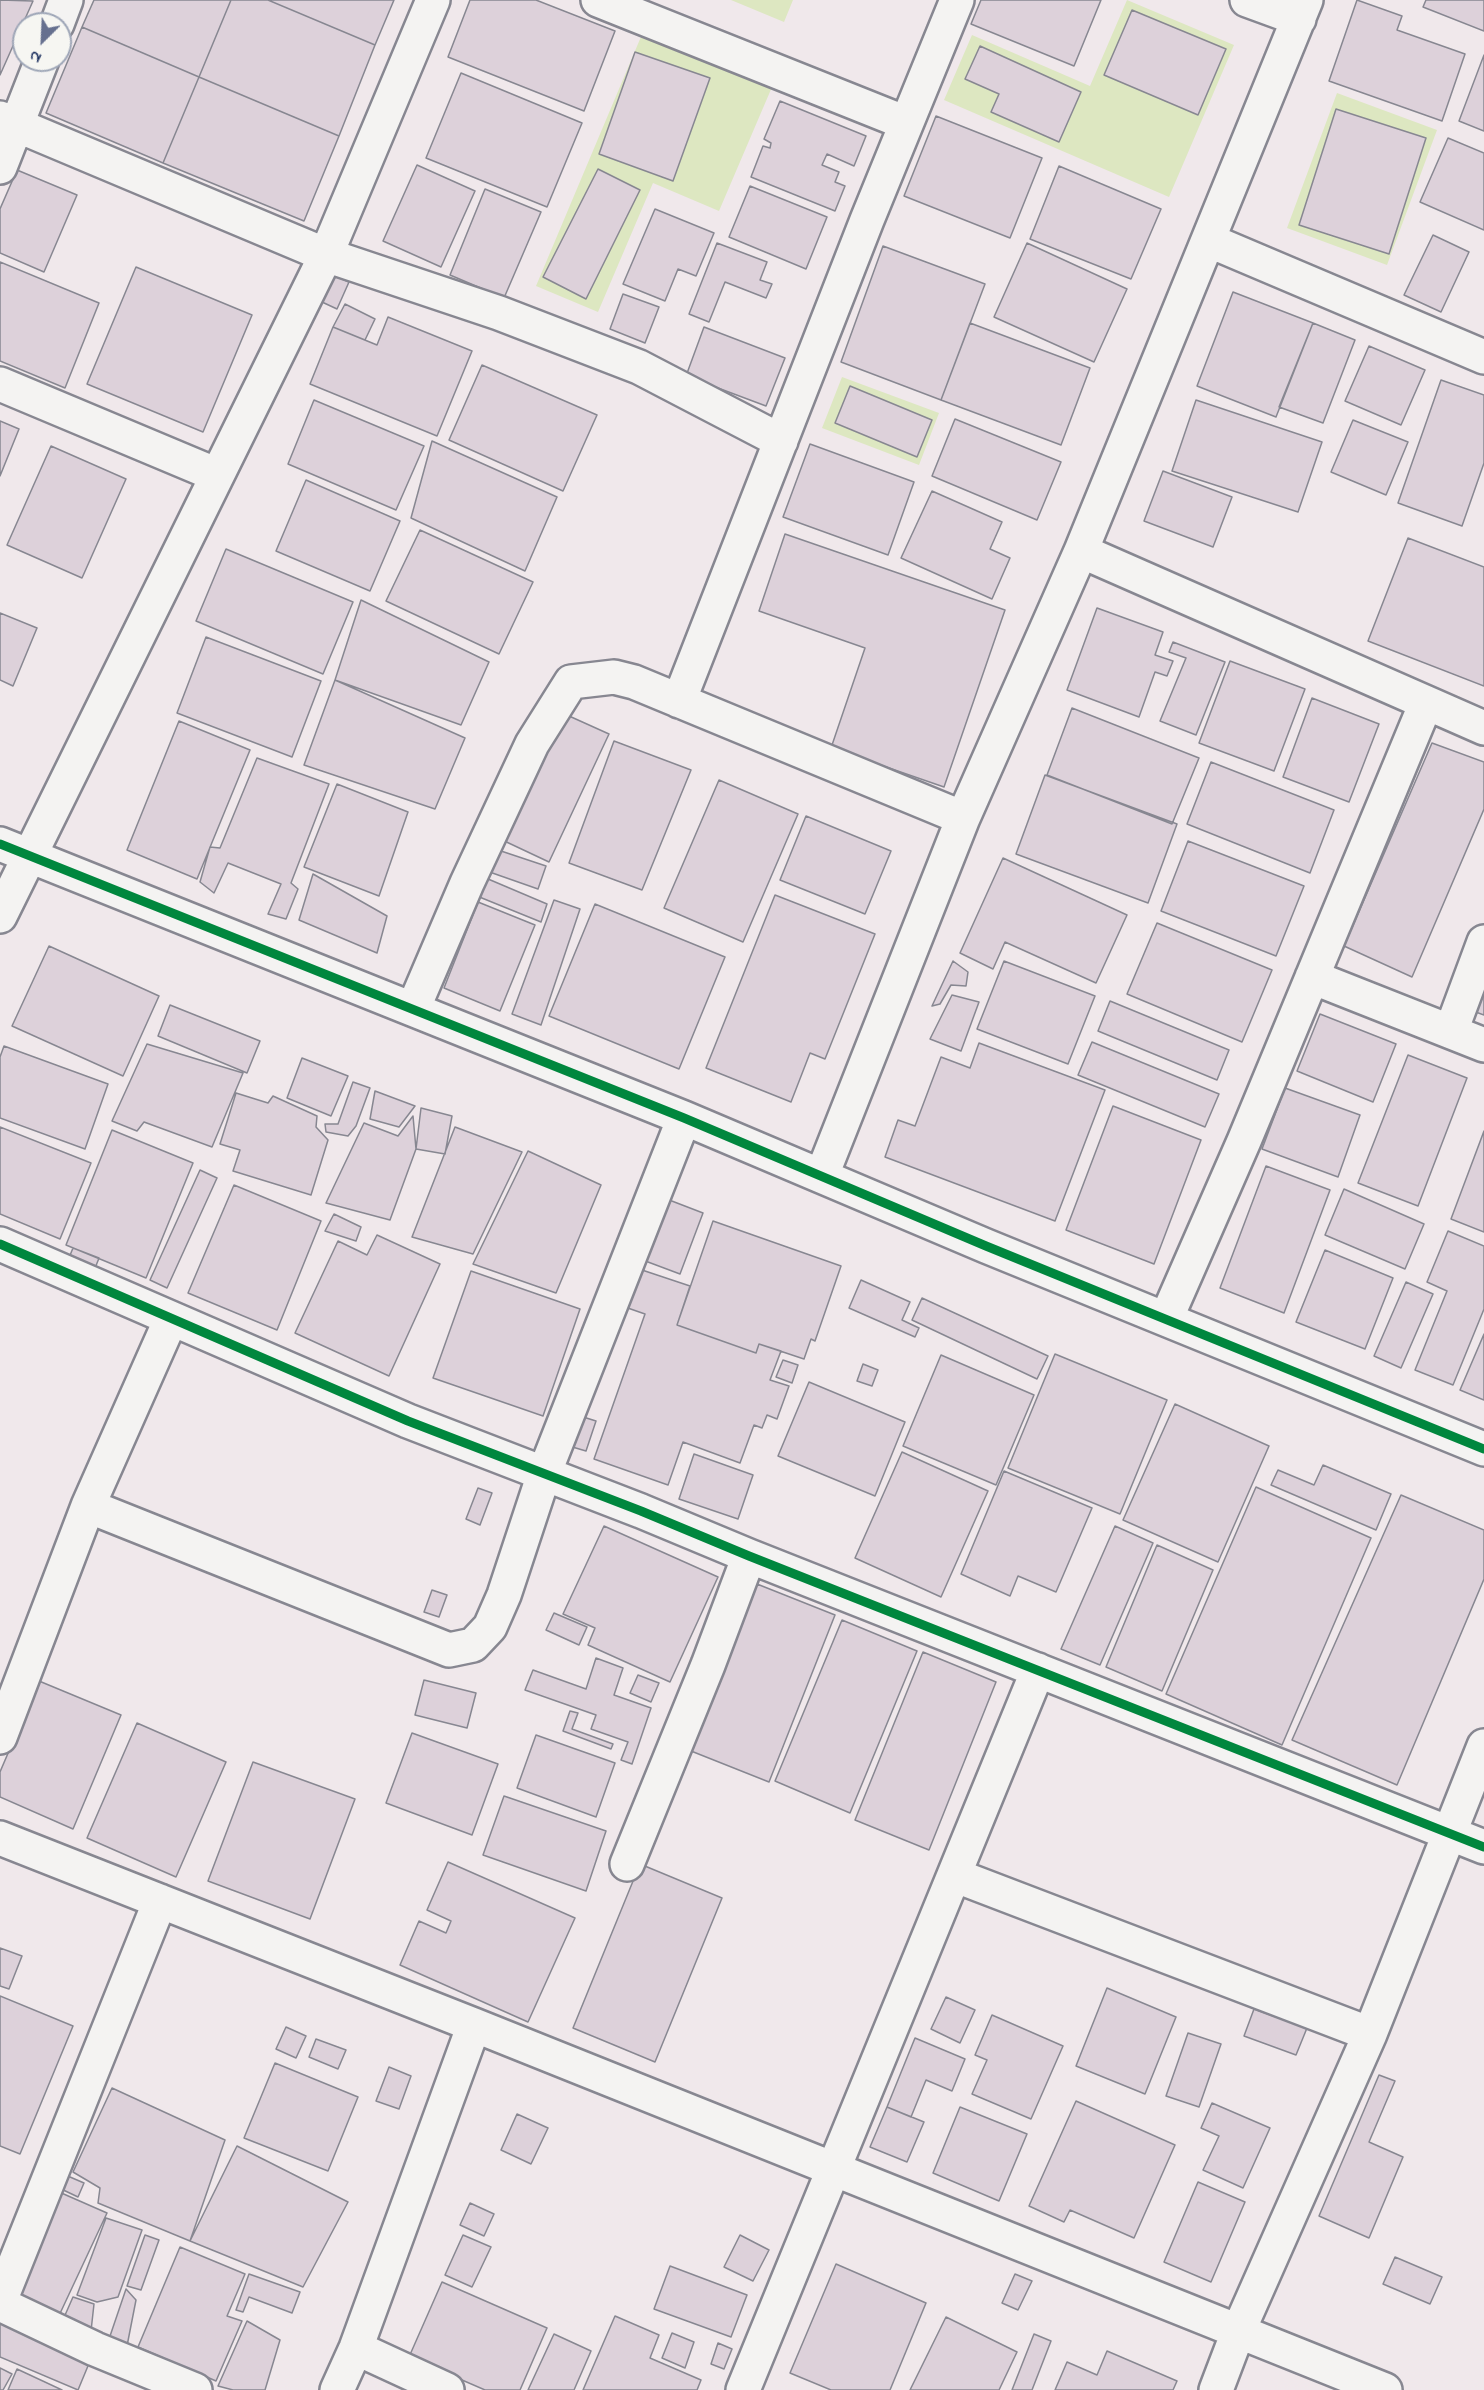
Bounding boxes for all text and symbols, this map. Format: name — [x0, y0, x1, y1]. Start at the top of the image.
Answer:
north arrow — [12, 12, 72, 72]
text: N — [26, 43, 45, 70]

